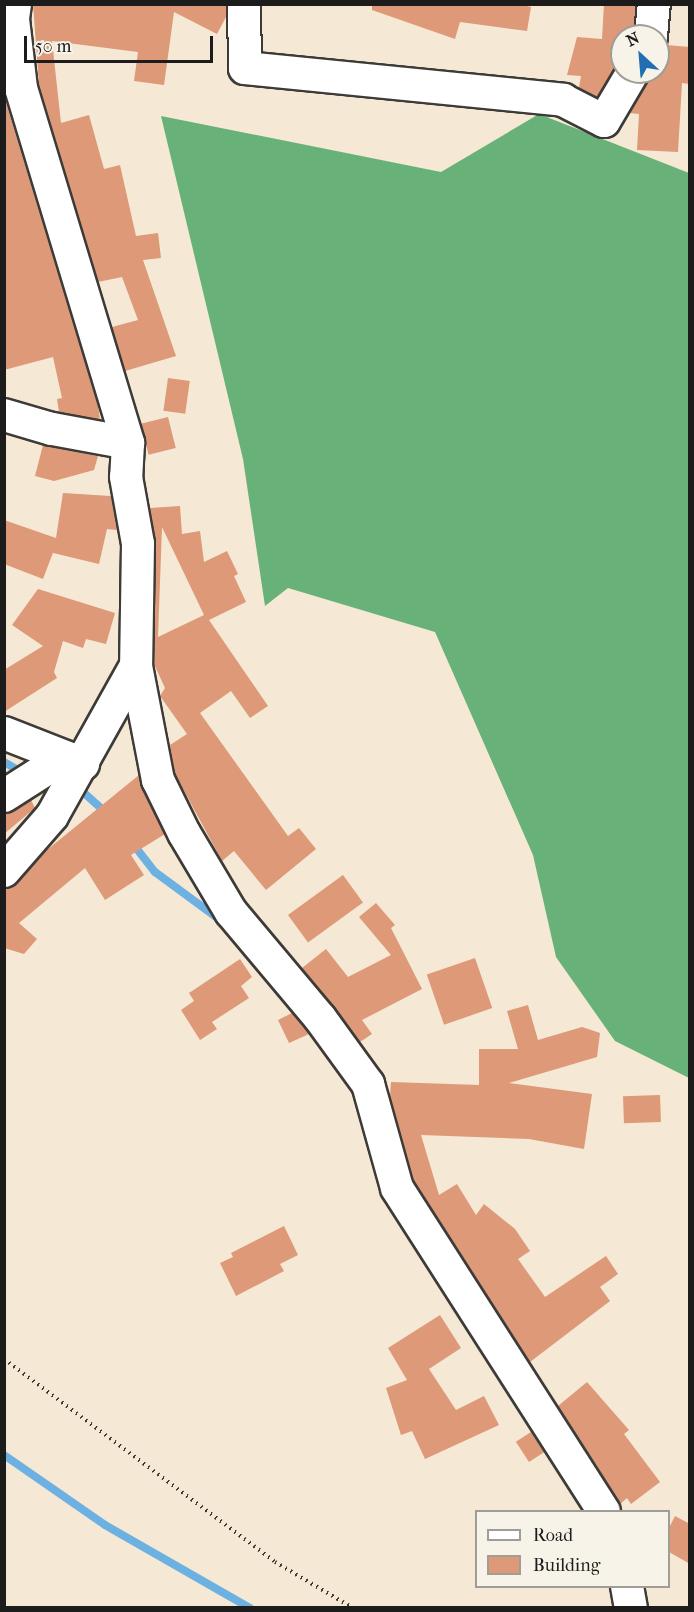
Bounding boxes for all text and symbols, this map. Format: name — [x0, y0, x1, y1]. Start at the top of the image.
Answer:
scale bar — [27, 24, 216, 62]
north arrow — [610, 24, 670, 84]
text: N — [623, 28, 642, 50]
text: 50 m — [35, 36, 71, 57]
legend — [475, 1510, 670, 1588]
text: Road — [533, 1525, 573, 1546]
text: Building — [533, 1555, 600, 1576]

